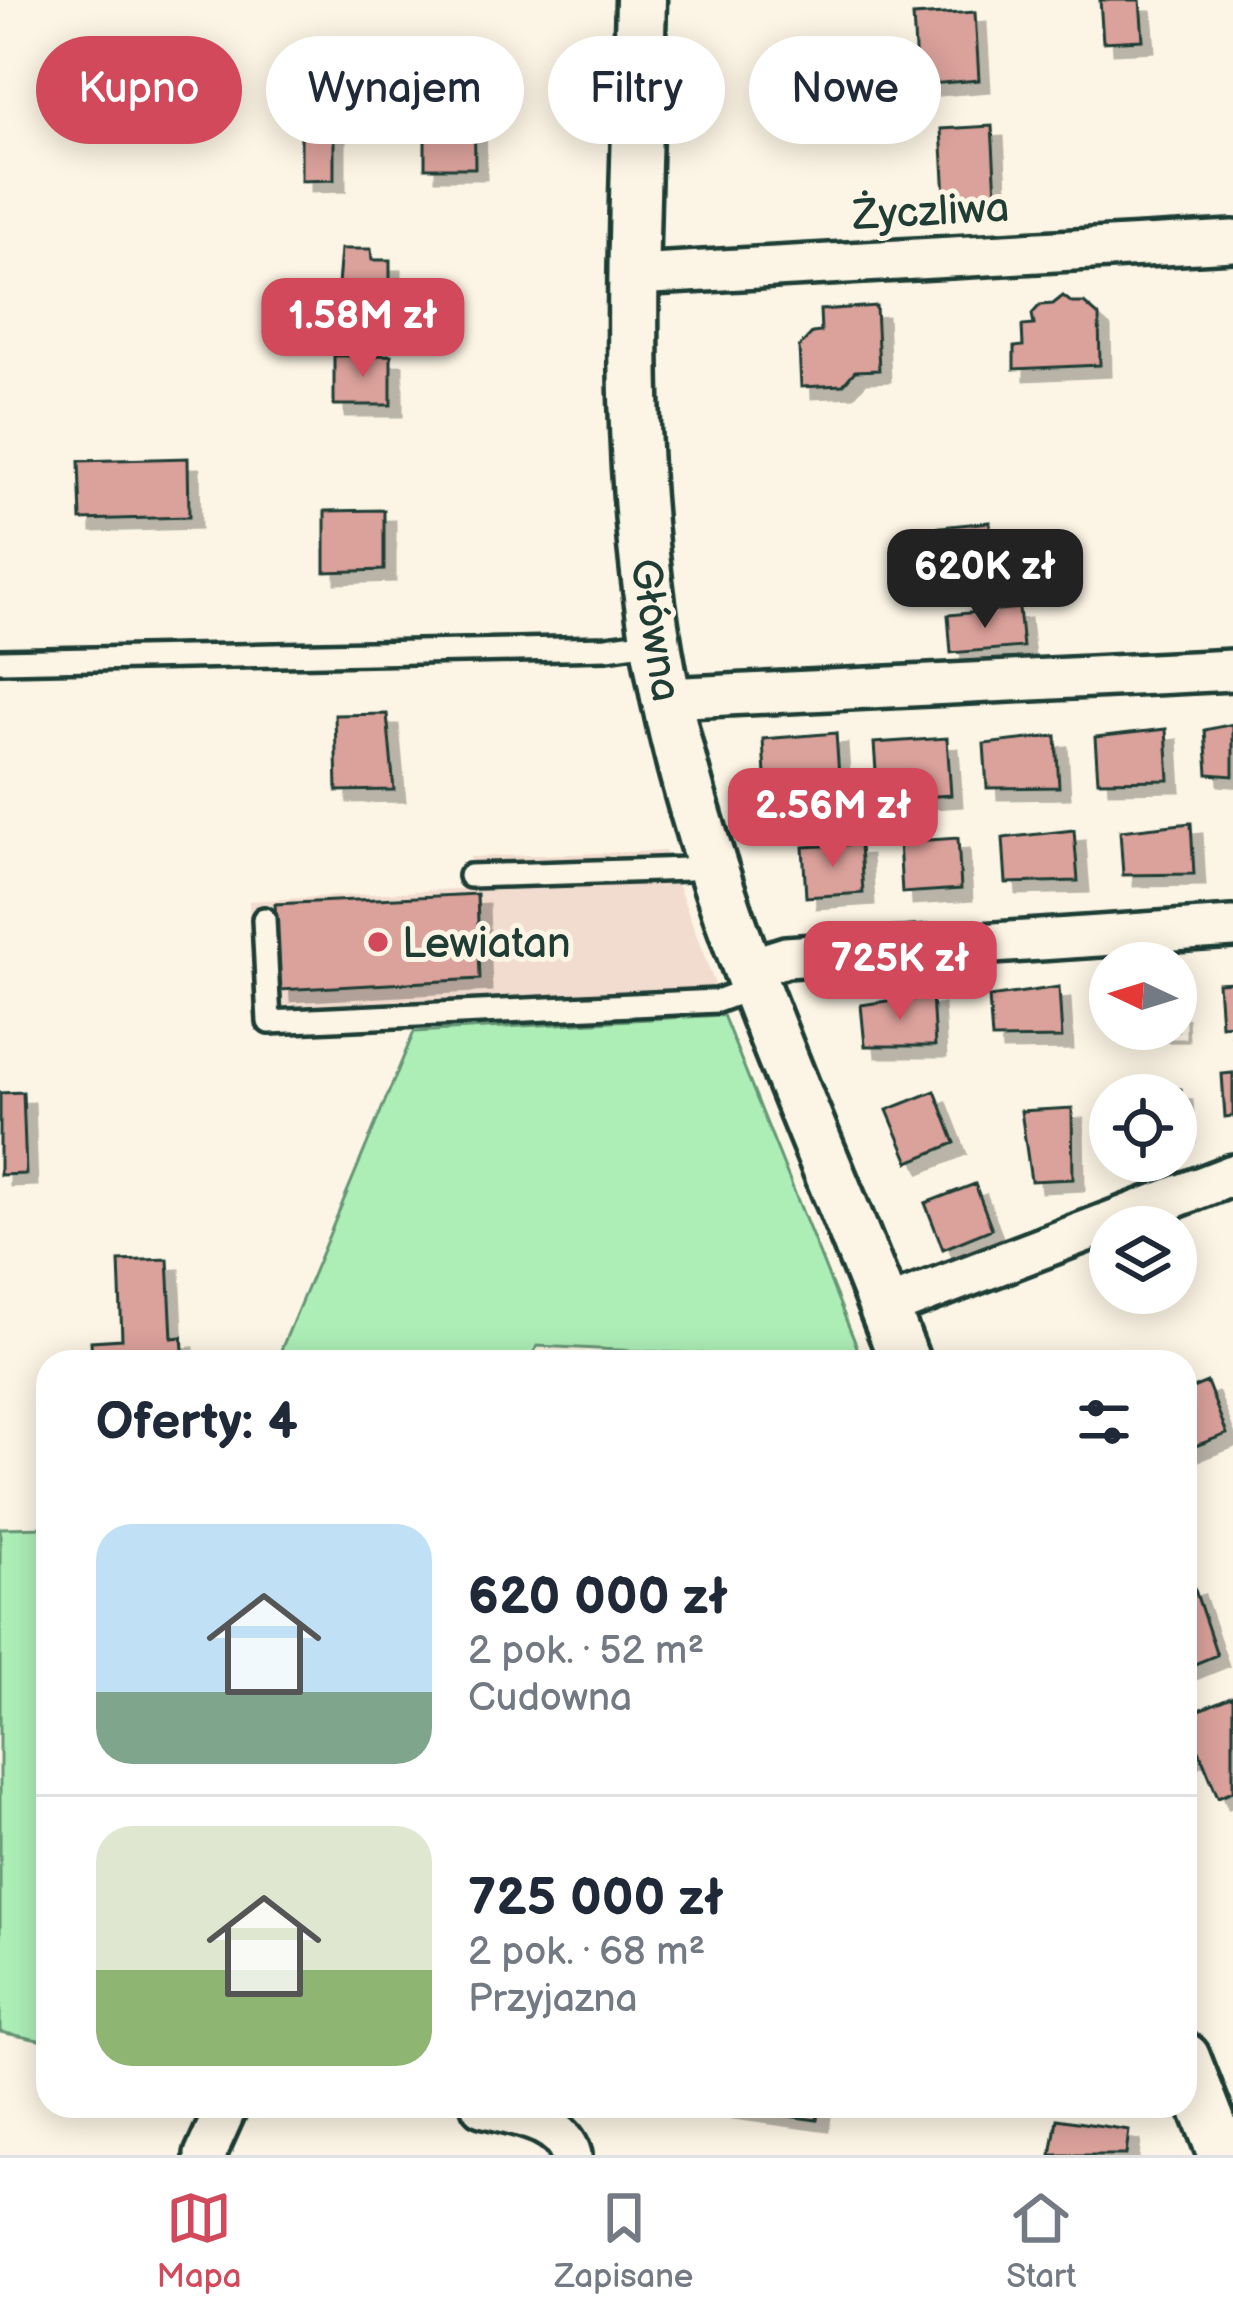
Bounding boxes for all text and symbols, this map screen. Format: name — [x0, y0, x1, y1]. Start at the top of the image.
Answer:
chip: Kupno — [36, 36, 242, 144]
chip: Wynajem — [266, 36, 524, 144]
chip: Filtry — [548, 36, 725, 144]
chip: Nowe — [749, 36, 941, 144]
street label: Życzliwa — [850, 182, 1011, 242]
pin: 1.58M zł — [239, 278, 487, 380]
text: 1.58M zł — [288, 293, 438, 340]
pin: 620K zł — [874, 529, 1096, 631]
text: 620K zł — [914, 544, 1056, 591]
street label: Główna — [618, 555, 691, 705]
pin: 2.56M zł — [709, 768, 957, 870]
text: 2.56M zł — [755, 783, 911, 830]
place label: Lewiatan — [402, 919, 571, 970]
pin: 725K zł — [789, 921, 1011, 1023]
marker: Lewiatan — [365, 929, 391, 955]
text: 725K zł — [831, 936, 969, 983]
north arrow — [1089, 942, 1197, 1050]
map controls — [1089, 942, 1197, 1314]
button: locate — [1089, 1074, 1197, 1182]
button: layers — [1089, 1206, 1197, 1314]
icon: filters — [1071, 1389, 1137, 1455]
text: Oferty: 4 — [96, 1392, 298, 1453]
text: 620 000 zł — [468, 1567, 728, 1628]
icon: home — [192, 1572, 336, 1716]
text: 2 pok. · 52 m² — [468, 1628, 704, 1675]
text: Cudowna — [468, 1675, 632, 1722]
text: 725 000 zł — [468, 1868, 724, 1929]
icon: home — [192, 1874, 336, 2018]
text: 2 pok. · 68 m² — [468, 1929, 705, 1976]
text: Przyjazna — [468, 1976, 638, 2023]
tab: Mapa — [156, 2185, 241, 2297]
tab: Zapisane — [554, 2185, 693, 2297]
tab: Start — [1006, 2185, 1077, 2297]

